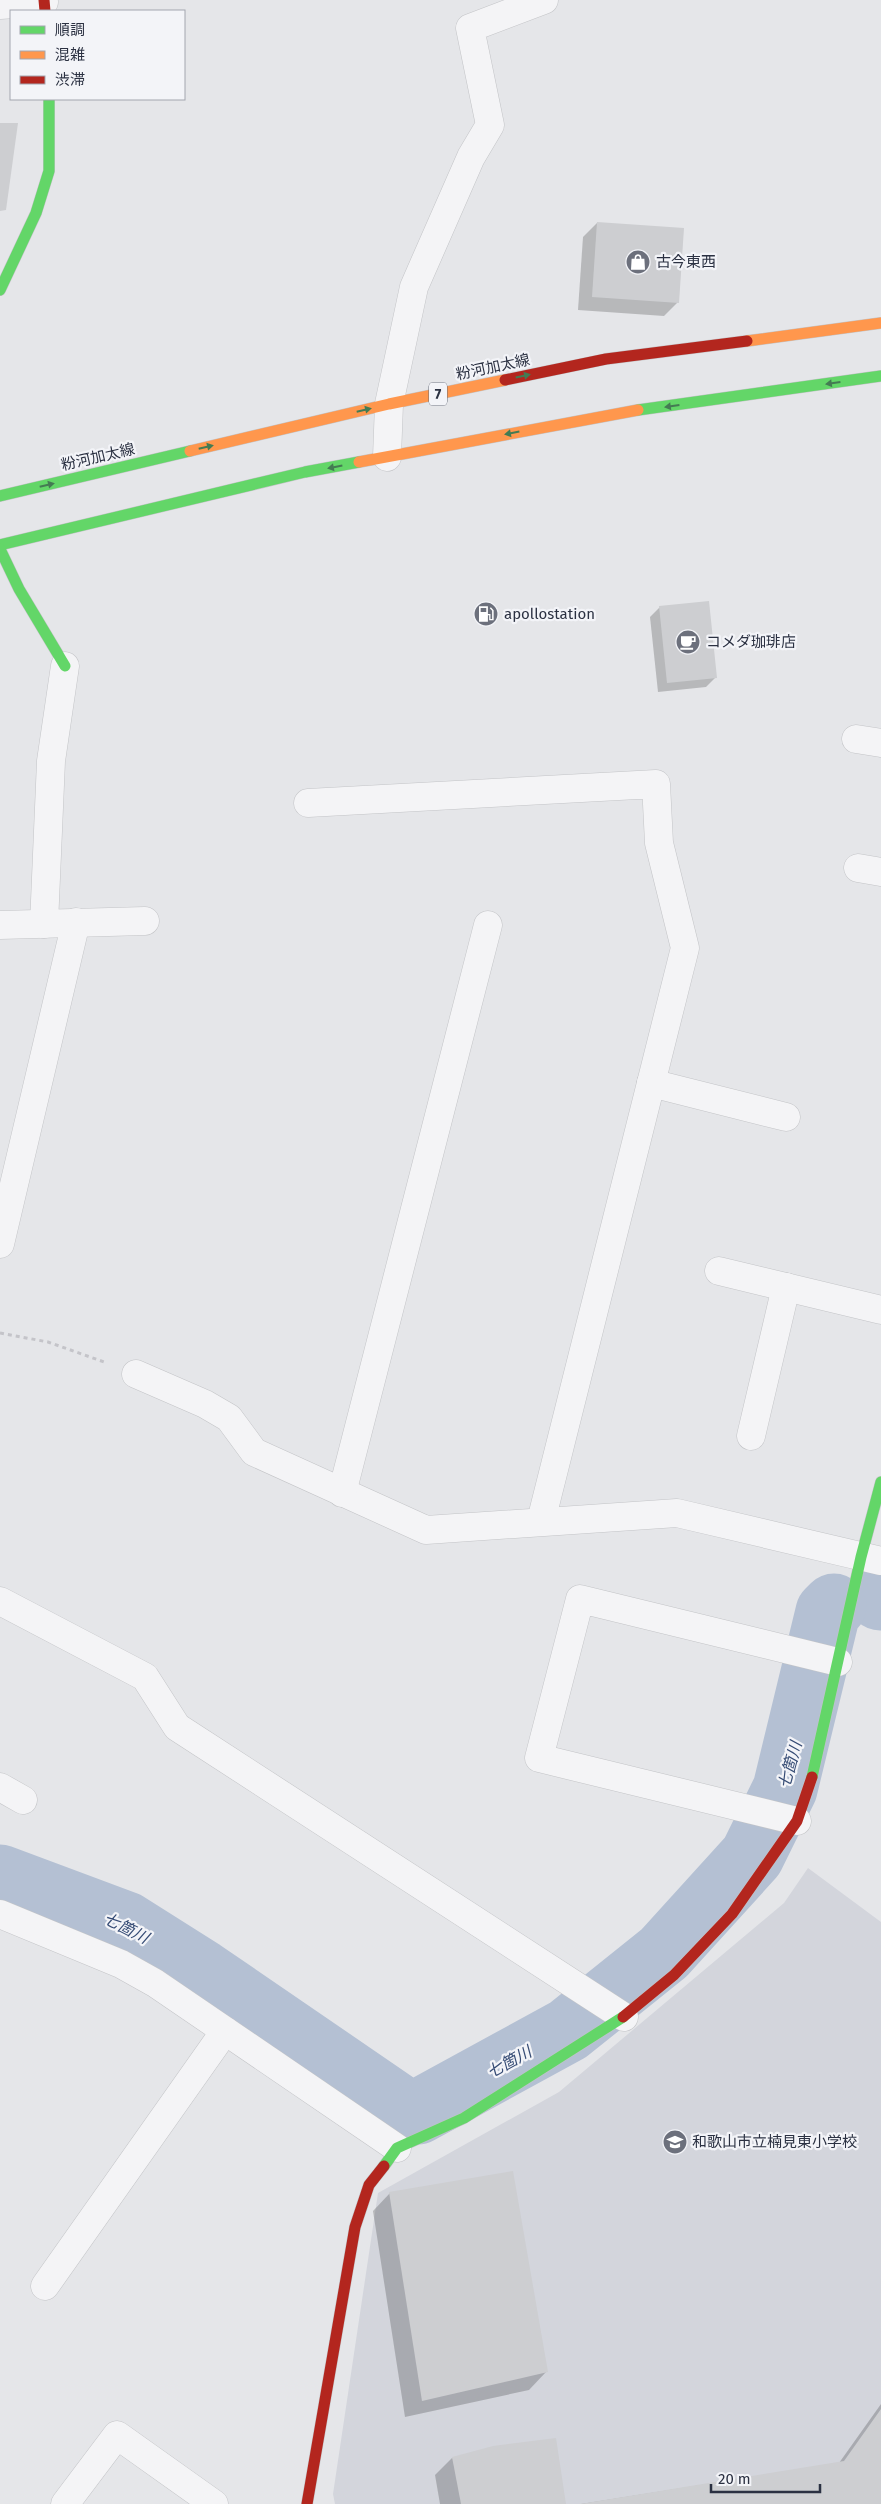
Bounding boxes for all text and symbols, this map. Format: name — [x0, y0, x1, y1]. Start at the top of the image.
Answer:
legend — [10, 10, 185, 100]
text: 順調 — [55, 21, 85, 39]
text: 混雑 — [55, 46, 85, 64]
text: 渋滞 — [55, 71, 85, 89]
shop icon: 古今東西 — [625, 249, 651, 275]
place label: 古今東西 — [656, 253, 716, 271]
street label: 粉河加太線 — [454, 350, 532, 384]
one-way arrow — [515, 372, 531, 380]
one-way arrow — [824, 379, 840, 387]
road number: 7 — [429, 382, 447, 406]
one-way arrow — [664, 402, 680, 410]
one-way arrow — [356, 406, 371, 414]
one-way arrow — [503, 430, 519, 438]
street label: 粉河加太線 — [59, 440, 137, 474]
one-way arrow — [198, 443, 213, 451]
one-way arrow — [326, 463, 342, 471]
one-way arrow — [40, 481, 55, 489]
fuel station icon: apollostation — [473, 601, 499, 627]
place label: apollostation — [504, 605, 595, 623]
cafe icon: コメダ珈琲店 — [675, 629, 701, 655]
place label: コメダ珈琲店 — [706, 633, 796, 651]
water label: 七箇川 — [775, 1737, 806, 1791]
water label: 七箇川 — [100, 1909, 153, 1948]
water label: 七箇川 — [483, 2041, 536, 2082]
school or university icon: 和歌山市立楠見東小学校 — [662, 2129, 688, 2155]
place label: 和歌山市立楠見東小学校 — [692, 2133, 857, 2151]
scale bar — [711, 2462, 820, 2494]
text: 20 m — [718, 2470, 751, 2488]

